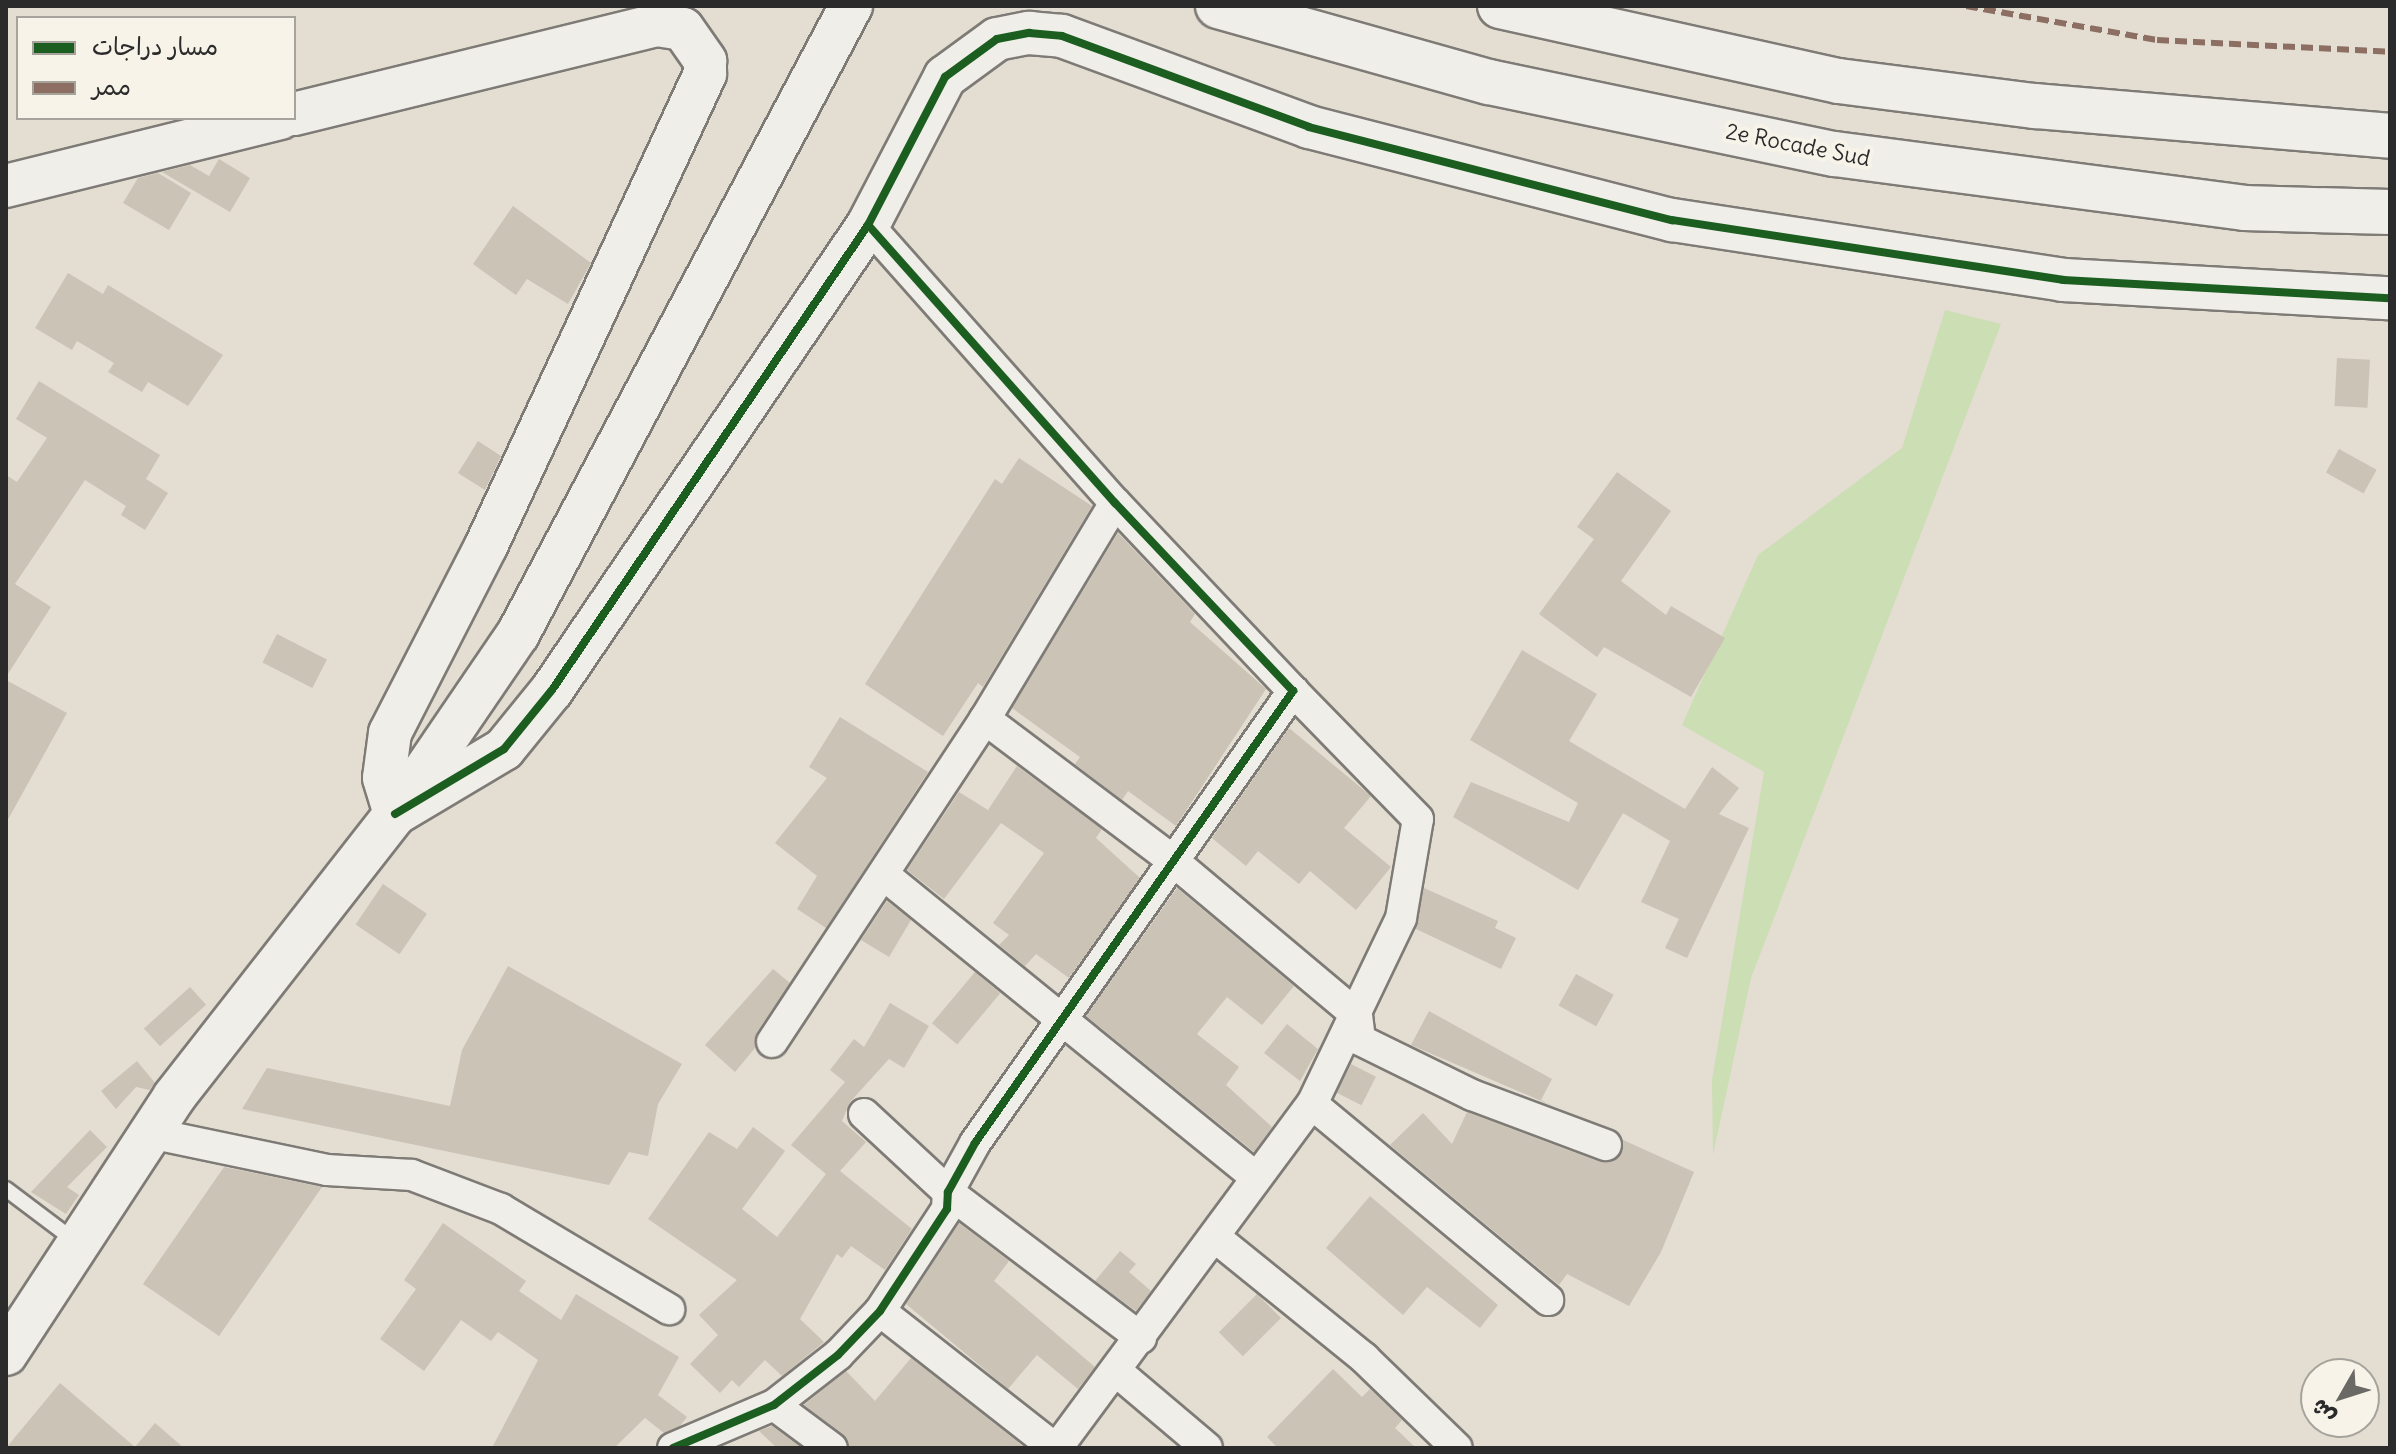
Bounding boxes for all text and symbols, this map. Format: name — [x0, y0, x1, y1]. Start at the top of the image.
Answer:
legend — [16, 16, 296, 120]
text: مسار دراجات — [92, 31, 218, 61]
text: ممر — [92, 71, 131, 101]
street label: 2e Rocade Sud — [1724, 118, 1872, 172]
north arrow — [2300, 1358, 2380, 1438]
text: ش — [2304, 1394, 2341, 1430]

